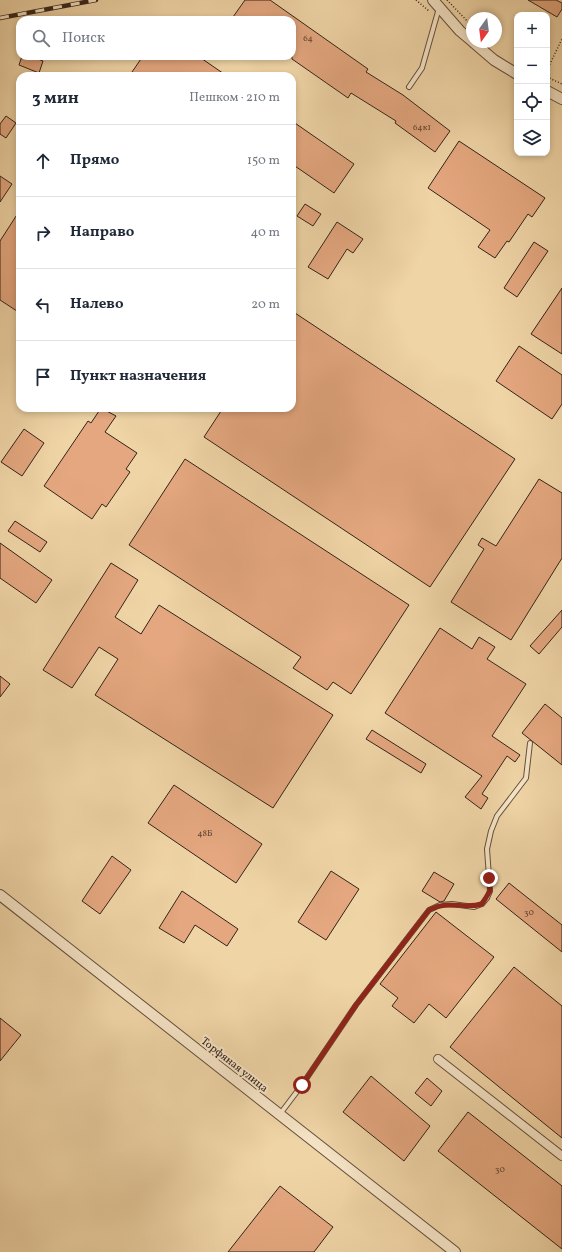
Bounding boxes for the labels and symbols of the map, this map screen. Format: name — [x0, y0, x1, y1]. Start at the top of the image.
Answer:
north arrow — [466, 12, 502, 48]
house number: 64 — [303, 32, 313, 45]
house number: 64к1 — [413, 121, 431, 134]
house number: 48Б — [197, 827, 213, 840]
route end — [480, 869, 498, 887]
house number: 30 — [524, 906, 535, 919]
street label: Торфяная улица — [197, 1034, 271, 1097]
route start — [293, 1076, 311, 1094]
house number: 30 — [495, 1163, 506, 1176]

